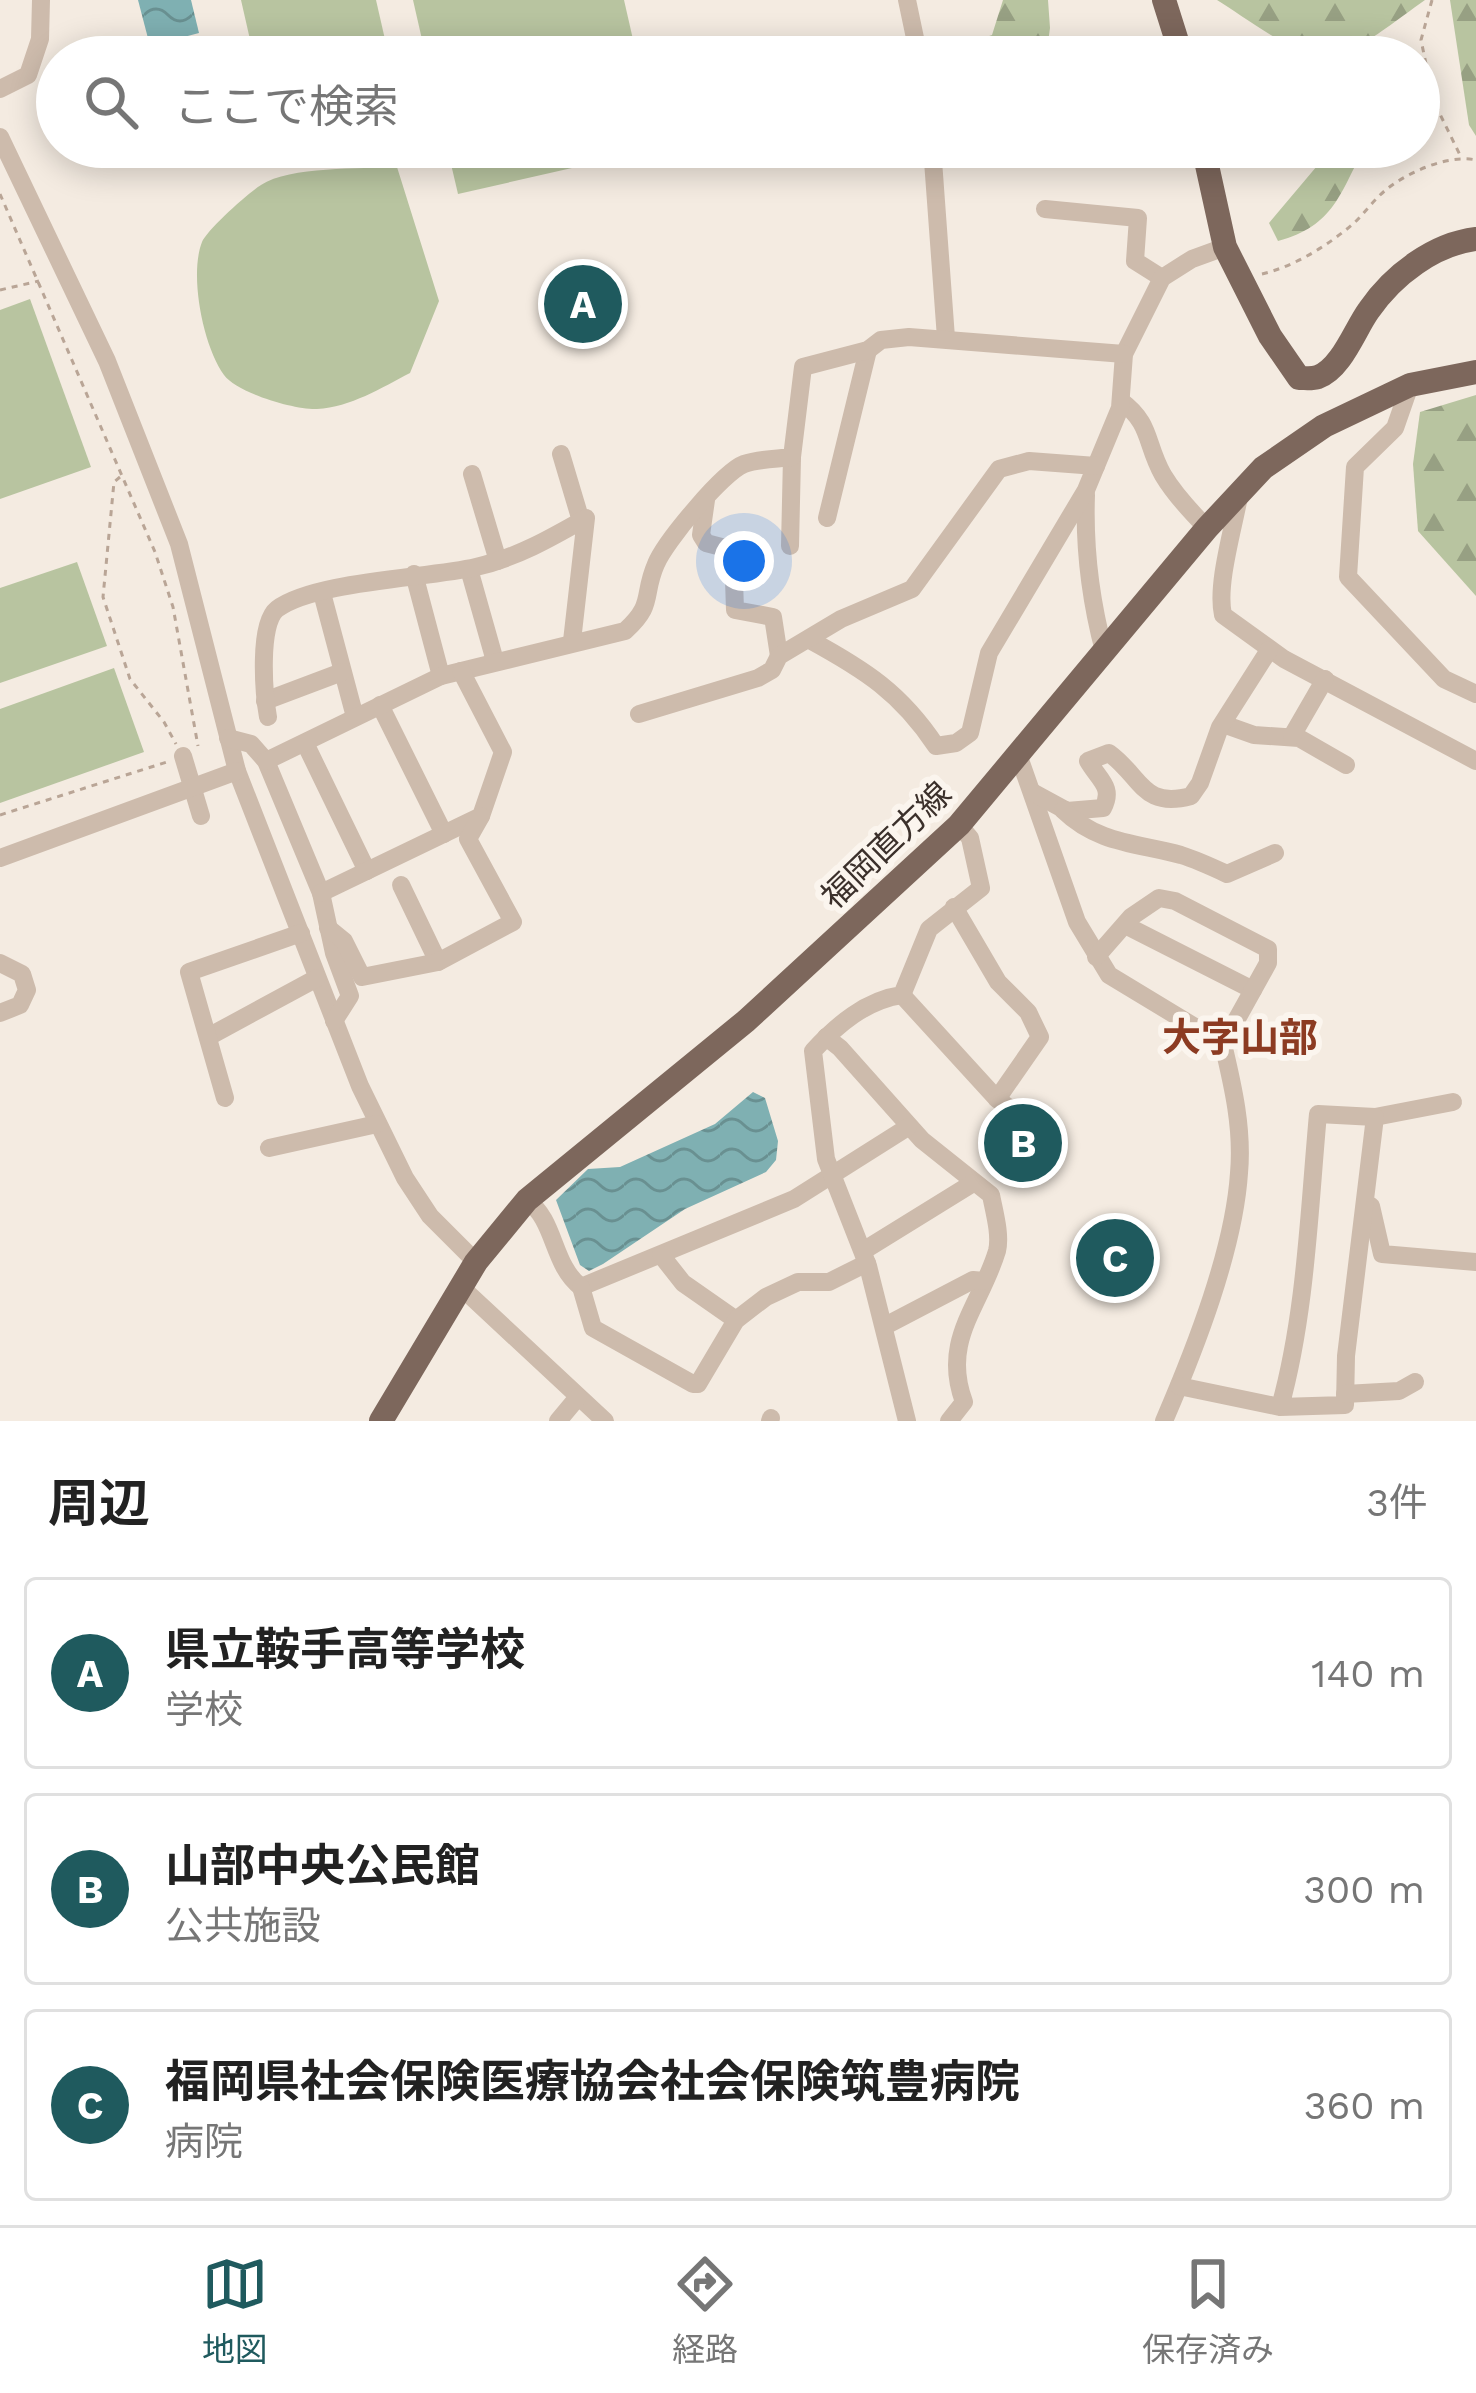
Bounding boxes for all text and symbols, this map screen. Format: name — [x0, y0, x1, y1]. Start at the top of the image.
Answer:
search box — [36, 36, 1440, 168]
icon: search — [78, 69, 144, 135]
text: ここで検索 — [174, 80, 399, 133]
pin: A — [544, 259, 622, 349]
your location — [714, 531, 774, 591]
street label: 福岡直方線 — [813, 774, 959, 916]
district label: 大字山部 — [1162, 1015, 1318, 1060]
pin: B — [984, 1098, 1062, 1188]
pin: C — [1076, 1213, 1154, 1303]
text: 周辺 — [48, 1474, 150, 1533]
text: 3件 — [1366, 1480, 1428, 1525]
text: 県立鞍手高等学校 — [165, 1623, 525, 1676]
text: A — [77, 1651, 103, 1696]
text: 140 m — [1311, 1651, 1425, 1696]
text: 学校 — [165, 1687, 243, 1732]
text: 山部中央公民館 — [165, 1839, 480, 1892]
text: B — [77, 1867, 103, 1912]
text: 300 m — [1303, 1867, 1425, 1912]
text: 公共施設 — [165, 1903, 321, 1948]
text: 福岡県社会保険医療協会社会保険筑豊病院 — [165, 2055, 1020, 2108]
text: C — [77, 2083, 103, 2128]
text: 360 m — [1304, 2083, 1425, 2128]
text: 病院 — [165, 2119, 243, 2164]
tab: 地図 — [202, 2251, 268, 2371]
tab: 経路 — [672, 2251, 738, 2371]
tab: 保存済み — [1142, 2251, 1274, 2371]

